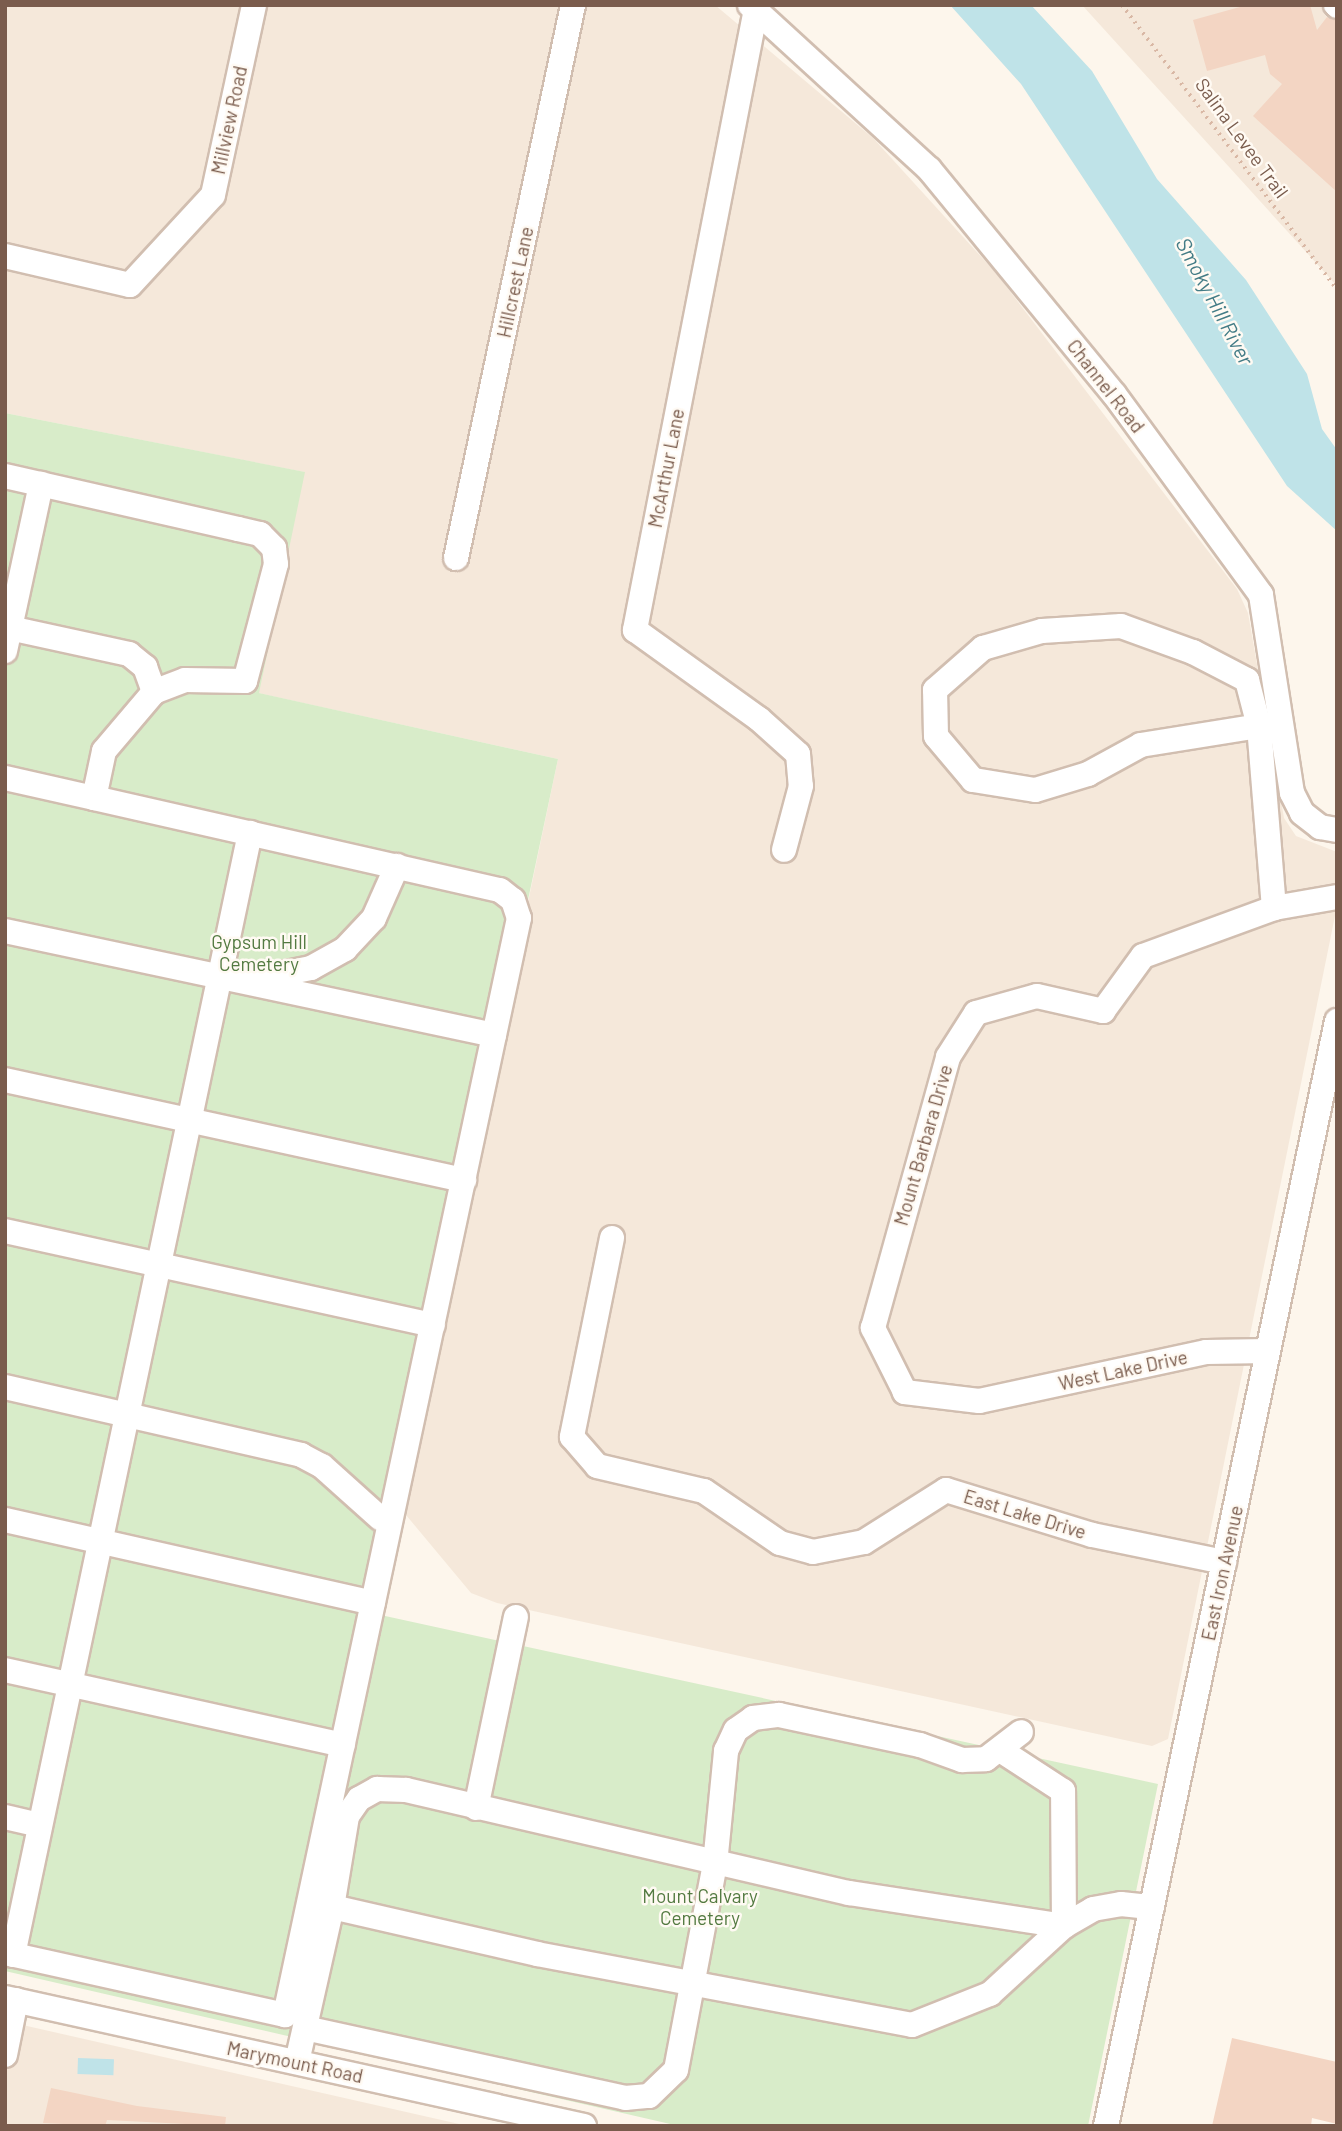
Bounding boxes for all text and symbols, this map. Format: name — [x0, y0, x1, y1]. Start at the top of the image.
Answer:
street label: Millview Road — [206, 64, 252, 176]
street label: Salina Levee Trail — [1191, 74, 1293, 202]
street label: Hillcrest Lane — [492, 224, 538, 340]
water label: Smoky Hill River — [1171, 233, 1259, 369]
street label: Channel Road — [1062, 335, 1150, 437]
street label: McArthur Lane — [643, 406, 689, 530]
park label: Gypsum Hill Cemetery — [211, 931, 307, 975]
street label: Mount Barbara Drive — [889, 1062, 957, 1228]
street label: West Lake Drive — [1056, 1345, 1190, 1395]
street label: East Lake Drive — [961, 1485, 1089, 1543]
street label: East Iron Avenue — [1197, 1503, 1247, 1643]
park label: Mount Calvary Cemetery — [642, 1885, 758, 1929]
street label: Marymount Road — [225, 2036, 365, 2088]

